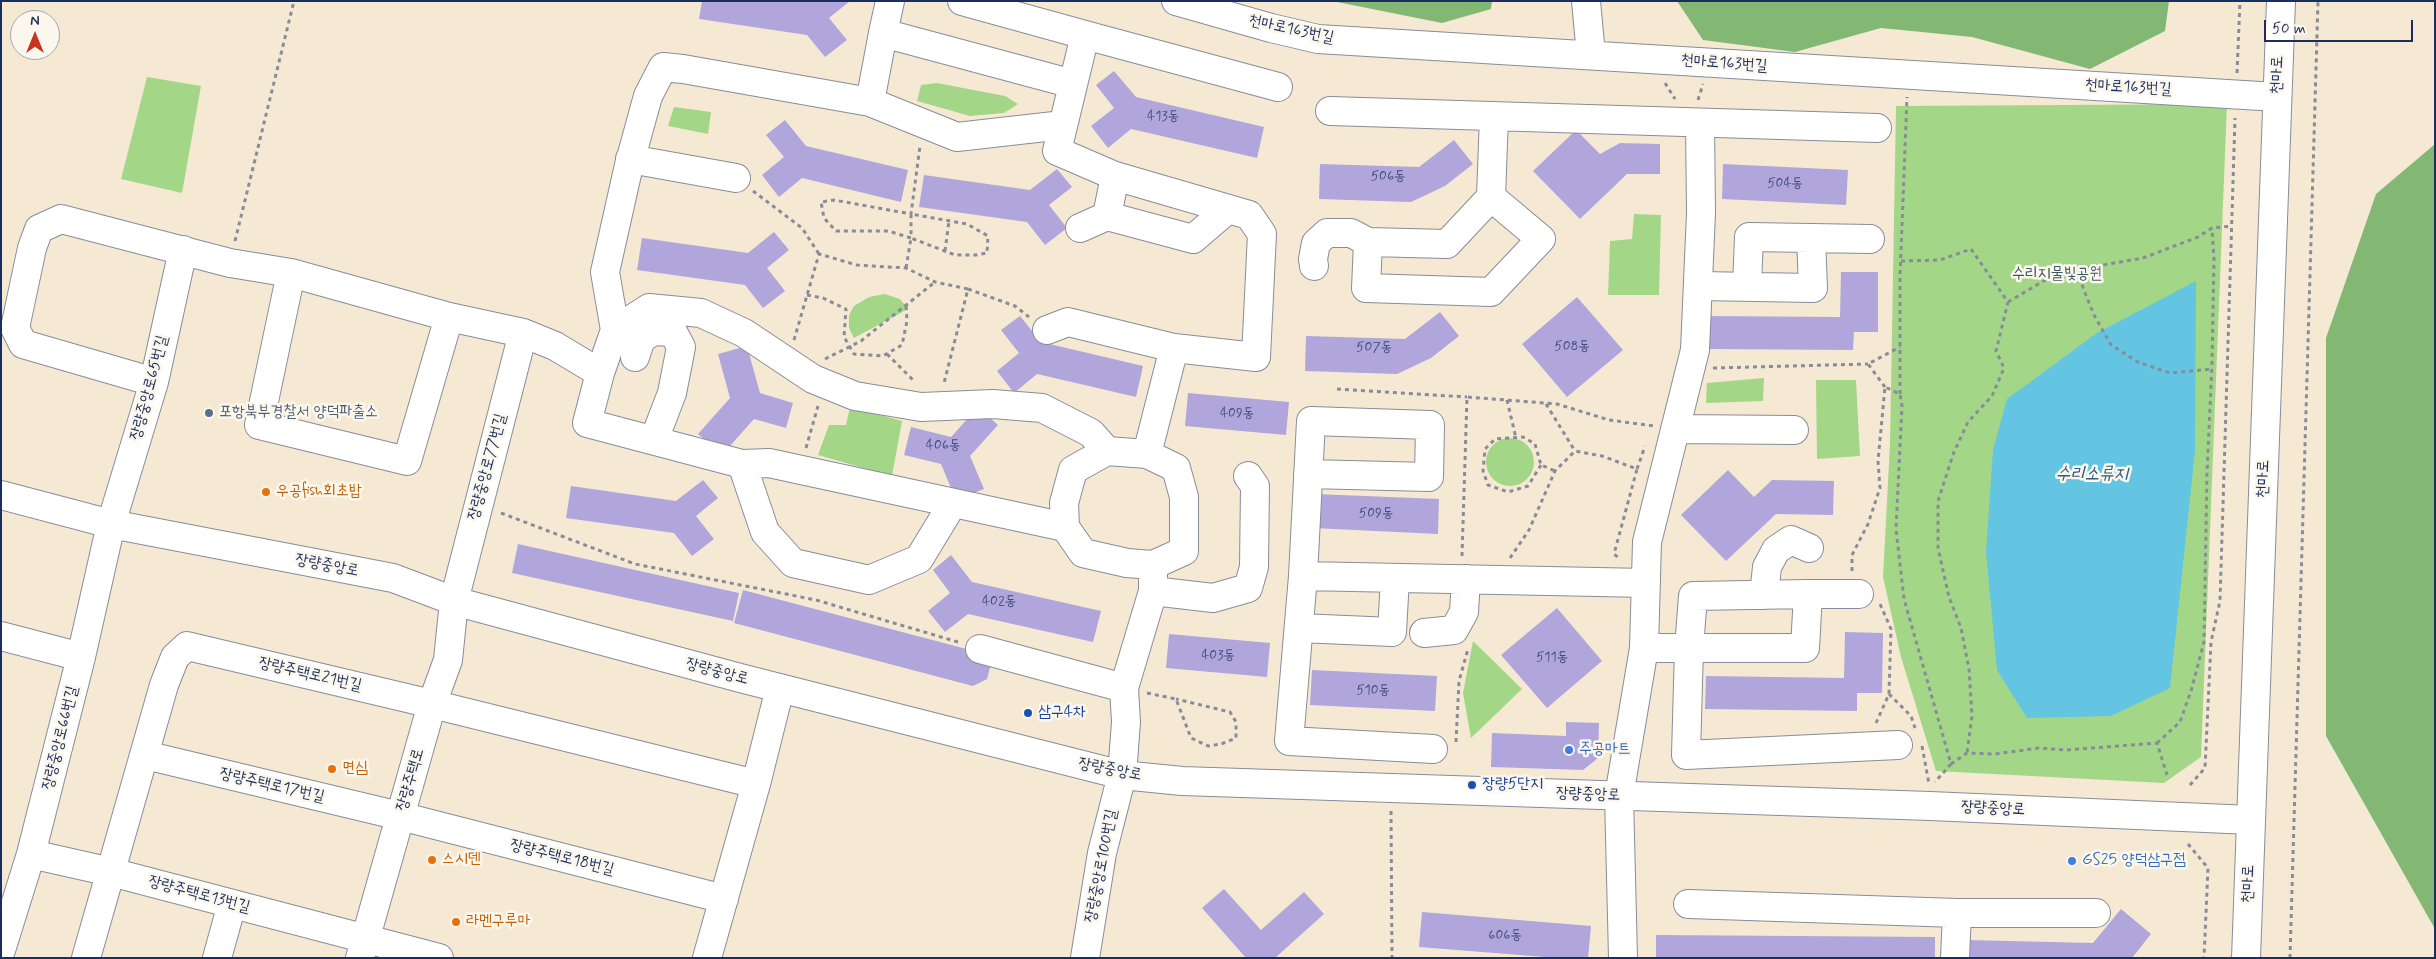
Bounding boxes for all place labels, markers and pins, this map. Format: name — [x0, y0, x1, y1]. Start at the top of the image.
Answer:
place label: 포항북부경찰서 양덕파출소 — [219, 403, 378, 423]
marker: 포항북부경찰서 양덕파출소 — [203, 407, 215, 419]
place label: 우공fish회초밥 — [276, 482, 362, 502]
marker: 우공fish회초밥 — [260, 486, 272, 498]
place label: 삼구4차 — [1038, 703, 1086, 723]
marker: 삼구4차 — [1022, 707, 1034, 719]
place label: 주공마트 — [1579, 740, 1630, 760]
marker: 주공마트 — [1563, 744, 1575, 756]
place label: 면심 — [342, 759, 368, 779]
marker: 면심 — [326, 763, 338, 775]
place label: 장량5단지 — [1482, 775, 1543, 795]
marker: 장량5단지 — [1466, 779, 1478, 791]
place label: 스시덴 — [442, 850, 481, 870]
place label: GS25 양덕삼구점 — [2082, 851, 2186, 871]
marker: 스시덴 — [426, 854, 438, 866]
marker: GS25 양덕삼구점 — [2066, 855, 2078, 867]
place label: 라멘구루마 — [466, 912, 530, 932]
marker: 라멘구루마 — [450, 916, 462, 928]

